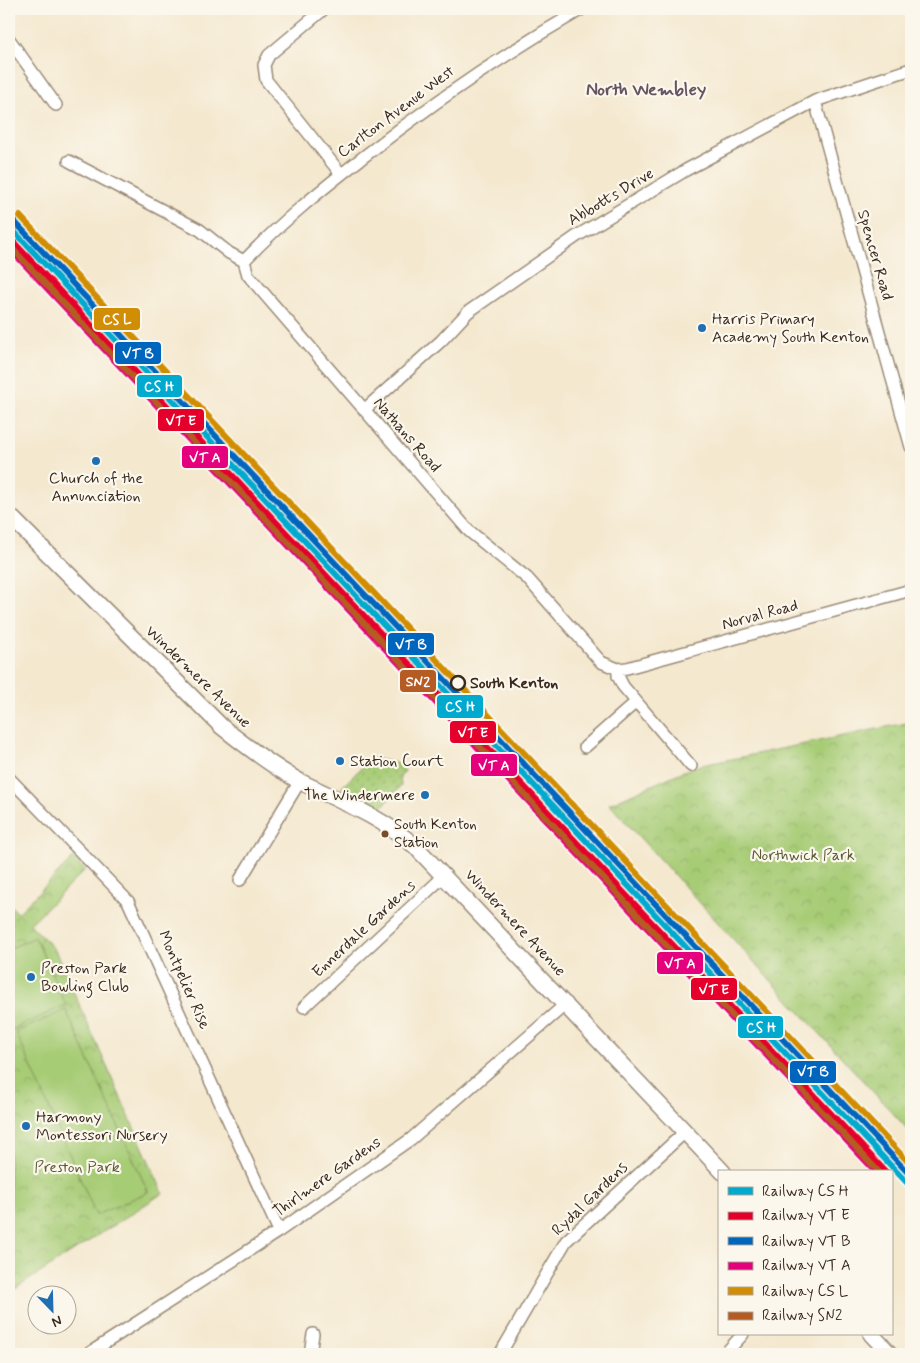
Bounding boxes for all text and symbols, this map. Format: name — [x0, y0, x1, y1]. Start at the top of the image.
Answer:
street label: Carlton Avenue West — [333, 61, 459, 163]
district label: North Wembley — [586, 78, 706, 102]
street label: Abbotts Drive — [564, 163, 658, 231]
street label: Spencer Road — [852, 207, 898, 303]
line badge: CS L — [93, 307, 141, 331]
place label: Harris Primary Academy South Kenton — [712, 309, 869, 348]
text: CS L — [102, 311, 132, 329]
marker: Harris Primary Academy South Kenton — [696, 322, 708, 334]
line badge: VT B — [114, 341, 162, 365]
text: VT B — [122, 345, 155, 363]
line badge: CS H — [136, 374, 183, 398]
text: CS H — [144, 378, 175, 396]
street label: Nathans Road — [369, 393, 445, 477]
line badge: VT E — [157, 408, 205, 432]
text: VT E — [166, 412, 196, 430]
line badge: VT A — [181, 445, 229, 469]
text: VT A — [189, 449, 221, 467]
marker: Church of the Annunciation — [90, 455, 102, 467]
place label: Church of the Annunciation — [49, 468, 143, 507]
street label: Norval Road — [720, 595, 800, 635]
street label: Windermere Avenue — [141, 621, 255, 733]
line badge: VT B — [387, 632, 435, 656]
text: VT B — [395, 636, 428, 654]
line badge: SN2 — [399, 669, 437, 693]
text: SN2 — [406, 673, 430, 691]
place label: South Kenton — [470, 673, 558, 694]
marker: South Kenton — [450, 675, 466, 691]
line badge: CS H — [436, 694, 484, 719]
text: CS H — [445, 698, 476, 716]
line badge: VT E — [449, 720, 497, 744]
text: VT E — [458, 724, 488, 742]
place label: Station Court — [350, 751, 445, 772]
line badge: VT A — [470, 753, 518, 777]
marker: Station Court — [334, 755, 346, 767]
text: VT A — [478, 757, 510, 775]
place label: The Windermere — [304, 785, 415, 806]
marker: The Windermere — [419, 789, 431, 801]
place label: South Kenton Station — [394, 815, 477, 853]
marker: South Kenton Station — [380, 829, 390, 839]
park label: Northwick Park — [751, 845, 855, 866]
street label: Windermere Avenue — [460, 865, 570, 981]
street label: Ennerdale Gardens — [308, 876, 420, 982]
street label: Montpelier Rise — [153, 927, 215, 1033]
line badge: VT A — [656, 951, 704, 975]
text: VT A — [664, 955, 696, 973]
place label: Preston Park Bowling Club — [41, 958, 129, 998]
marker: Preston Park Bowling Club — [25, 971, 37, 983]
line badge: VT E — [690, 977, 738, 1001]
text: VT E — [699, 981, 729, 999]
line badge: CS H — [737, 1015, 784, 1039]
text: CS H — [746, 1019, 777, 1037]
line badge: VT B — [789, 1060, 837, 1084]
text: VT B — [797, 1063, 830, 1081]
place label: Harmony Montessori Nursery — [36, 1107, 168, 1146]
marker: Harmony Montessori Nursery — [20, 1120, 32, 1132]
street label: Thirlmere Gardens — [269, 1132, 385, 1222]
park label: Preston Park — [34, 1157, 120, 1178]
street label: Rydal Gardens — [547, 1157, 633, 1241]
legend — [718, 1170, 892, 1336]
text: Railway CS H — [762, 1182, 849, 1202]
text: Railway VT E — [762, 1206, 850, 1226]
text: Railway VT B — [762, 1232, 851, 1252]
text: Railway VT A — [762, 1256, 851, 1276]
text: Railway CS L — [762, 1282, 849, 1302]
north arrow — [28, 1286, 78, 1336]
text: Railway SN2 — [762, 1306, 842, 1326]
text: N — [49, 1311, 64, 1331]

